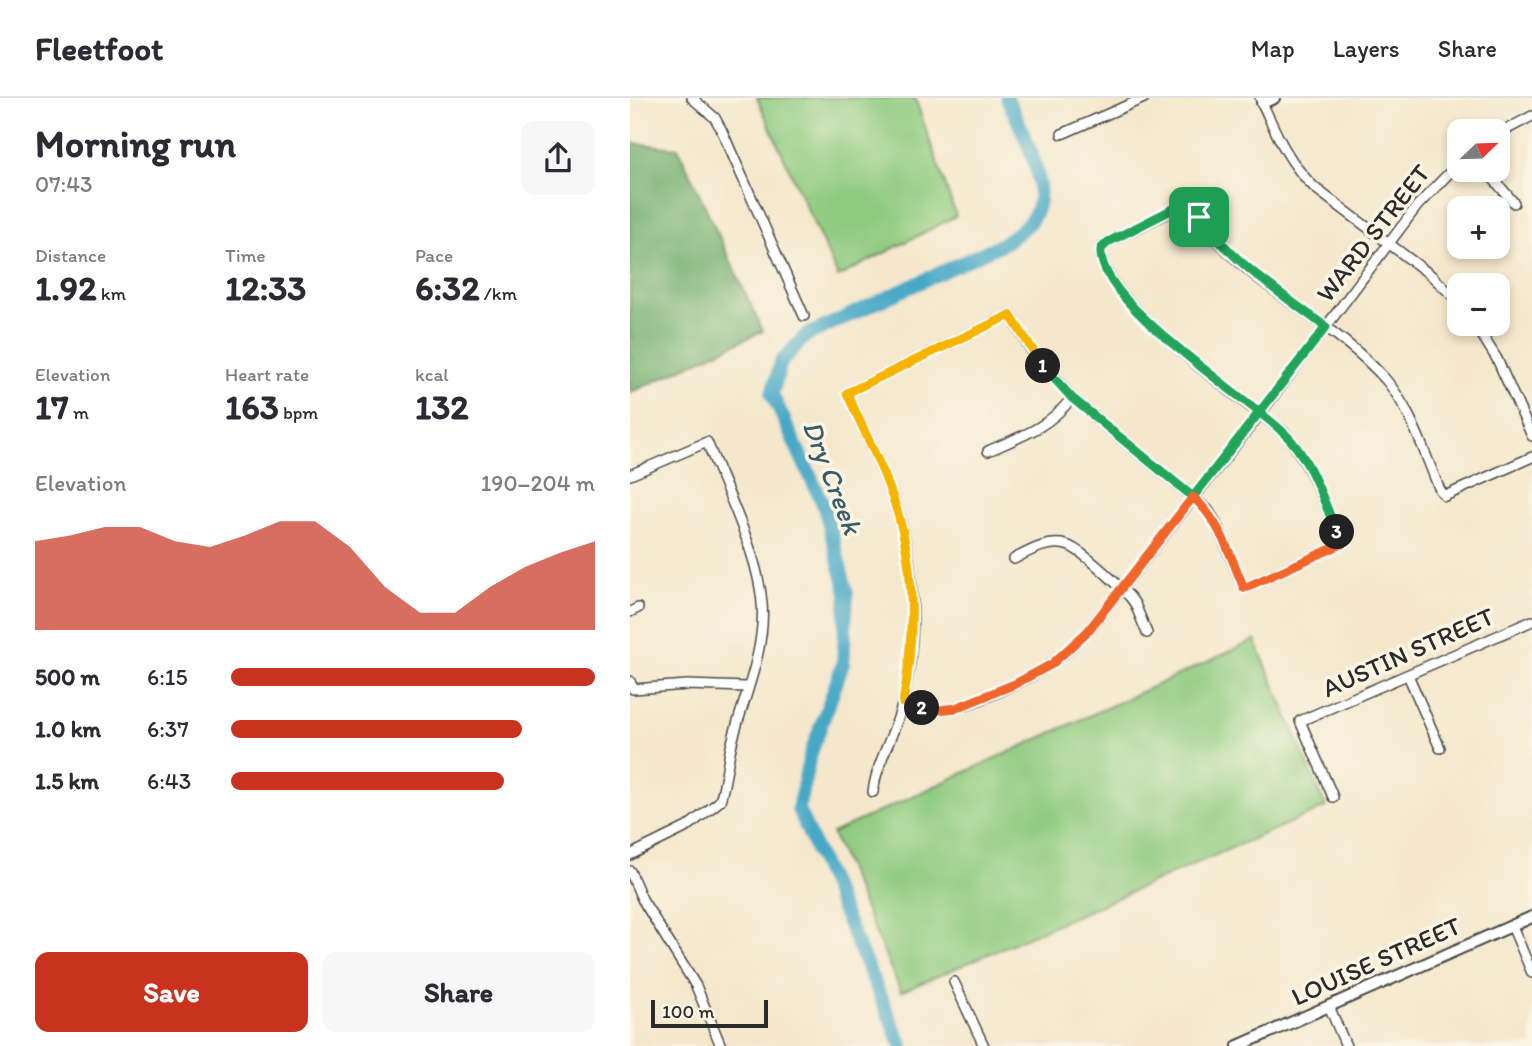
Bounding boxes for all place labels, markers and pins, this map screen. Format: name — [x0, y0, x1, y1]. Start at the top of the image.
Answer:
pin — [1169, 187, 1229, 247]
pin: 1 — [1026, 348, 1060, 384]
pin: 3 — [1320, 514, 1354, 550]
pin: 2 — [904, 690, 940, 726]

